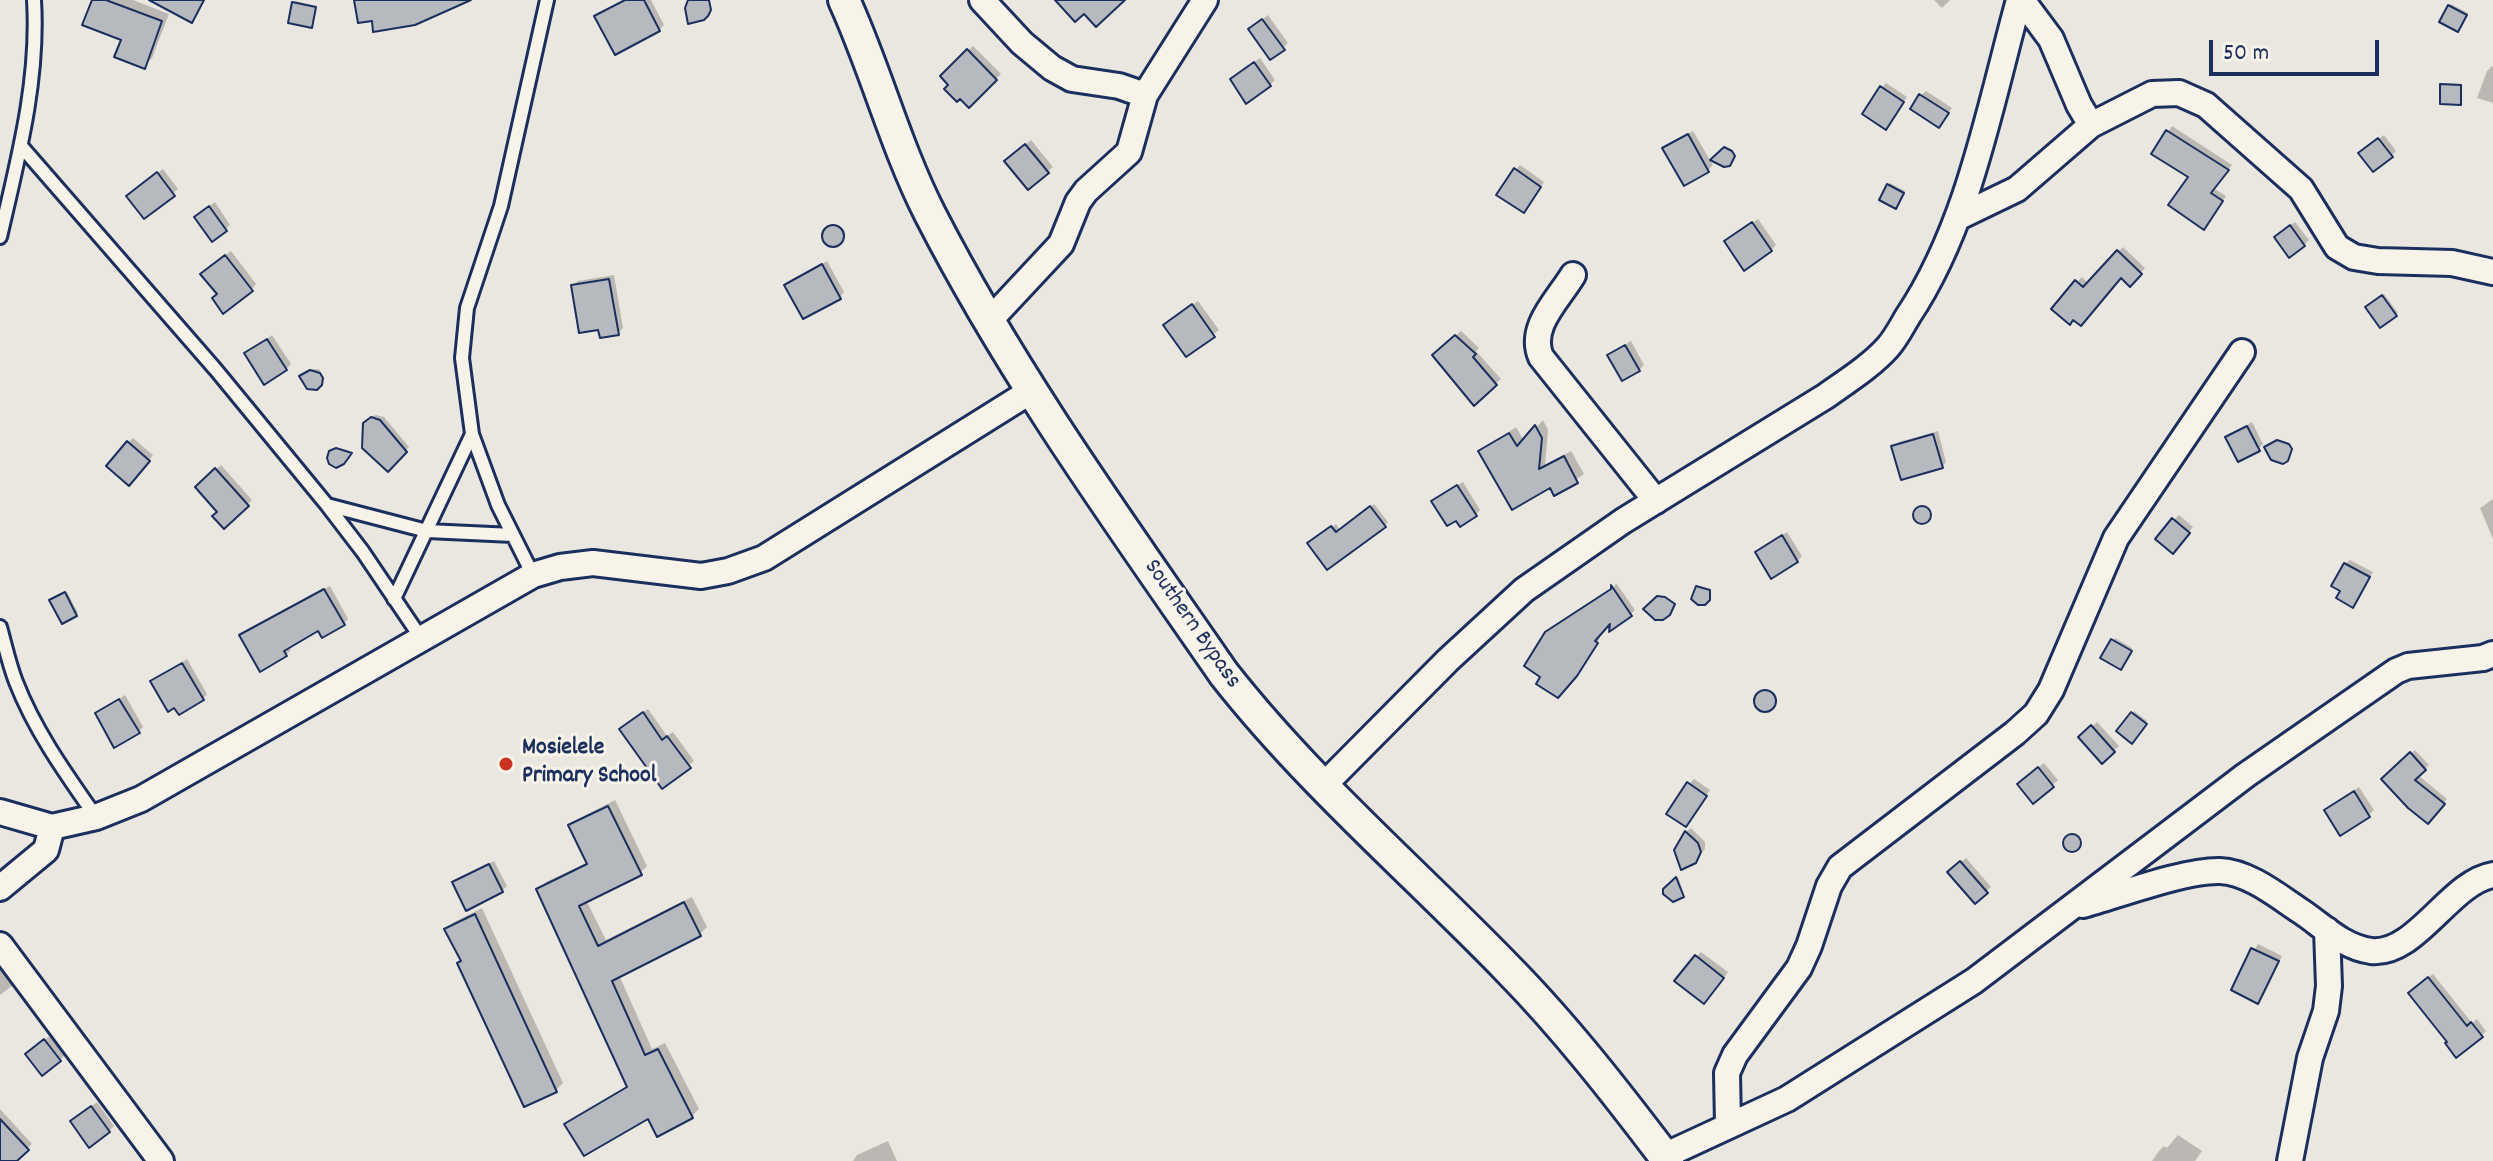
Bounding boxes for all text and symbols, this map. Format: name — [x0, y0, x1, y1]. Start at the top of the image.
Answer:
scale bar — [2213, 24, 2383, 74]
text: 50 m — [2223, 37, 2269, 71]
street label: Southern Bypass — [1136, 555, 1246, 695]
place label: Mosielele Primary School — [522, 736, 656, 792]
marker: Mosielele Primary School — [497, 755, 515, 773]

